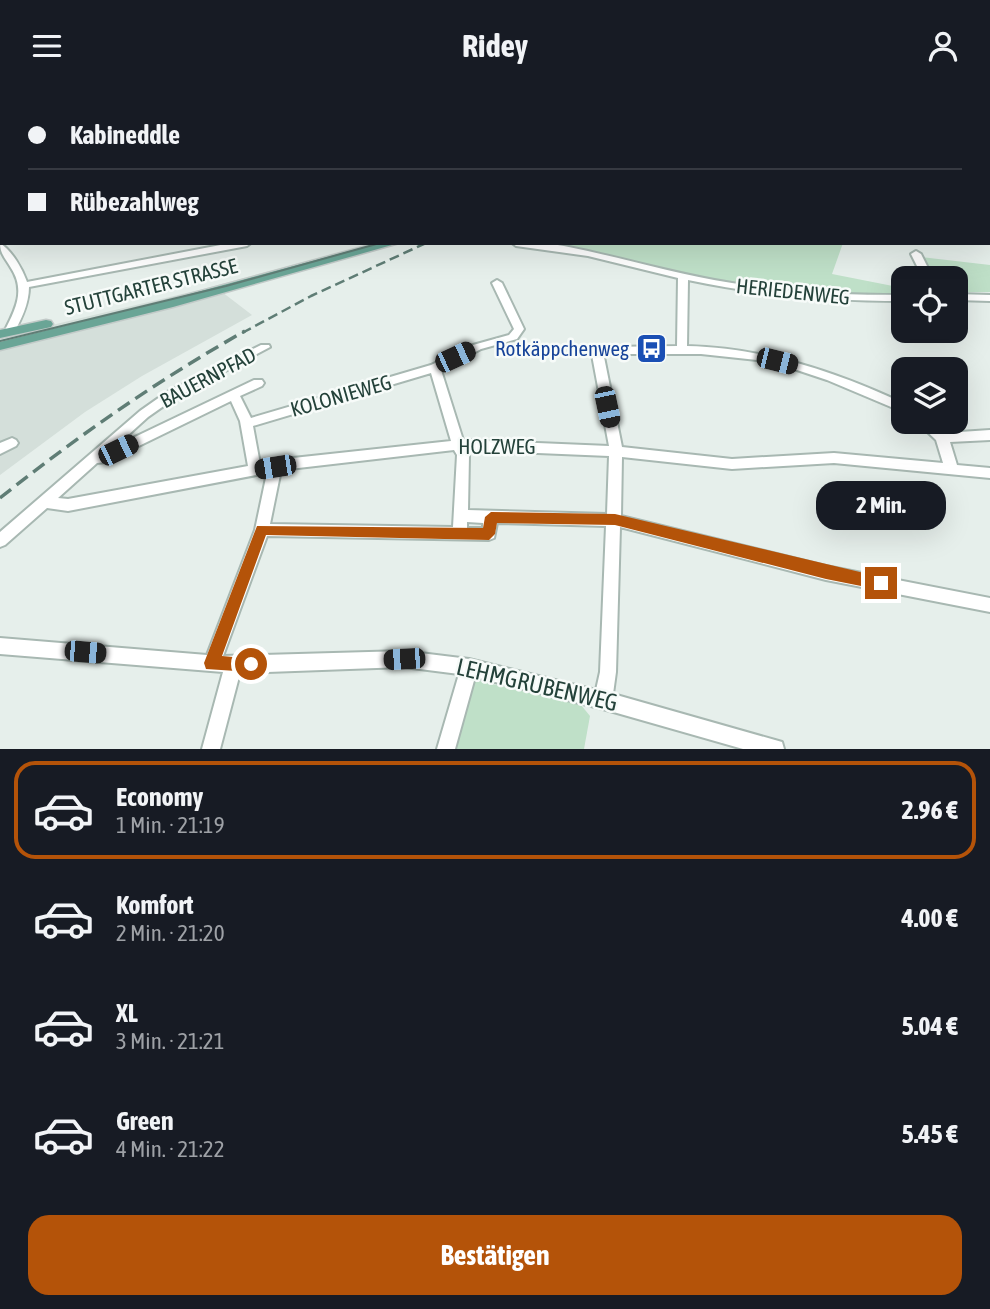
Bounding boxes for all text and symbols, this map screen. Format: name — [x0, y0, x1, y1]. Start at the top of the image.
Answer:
icon: menu — [28, 27, 66, 65]
text: Ridey — [462, 27, 528, 64]
icon: person — [924, 27, 962, 65]
text: Kabineddle — [70, 120, 180, 150]
text: Rübezahlweg — [70, 187, 199, 217]
street label: STUTTGARTER STRASSE — [62, 253, 240, 319]
map controls — [891, 266, 968, 434]
button: locate — [891, 266, 968, 343]
street label: HERIEDENWEG — [735, 273, 851, 309]
bus stop icon: Rotkäppchenweg — [635, 332, 669, 366]
place label: Rotkäppchenweg — [495, 336, 629, 360]
car — [432, 339, 479, 375]
street label: BAUERNPFAD — [156, 342, 259, 412]
car — [755, 346, 800, 376]
button: layers — [891, 357, 968, 434]
street label: KOLONIEWEG — [287, 369, 394, 421]
car — [593, 384, 622, 430]
car — [95, 431, 142, 469]
street label: HOLZWEG — [458, 434, 536, 458]
car — [253, 453, 298, 481]
callout: 2 Min. — [816, 482, 946, 531]
text: 2 Min. — [856, 492, 906, 518]
route end — [865, 567, 897, 599]
car — [64, 640, 107, 664]
car — [383, 647, 426, 671]
route start — [235, 648, 267, 680]
street label: LEHMGRUBENWEG — [454, 653, 620, 716]
icon: car — [32, 779, 95, 842]
text: Economy — [116, 782, 203, 812]
text: 2.96 € — [901, 795, 958, 825]
text: 1 Min. · 21:19 — [116, 812, 224, 838]
icon: car — [32, 887, 95, 950]
text: Komfort — [116, 890, 193, 920]
text: 4.00 € — [901, 903, 958, 933]
text: 2 Min. · 21:20 — [116, 920, 224, 946]
icon: car — [32, 995, 95, 1058]
text: XL — [116, 998, 138, 1028]
text: 5.04 € — [901, 1011, 958, 1041]
text: 3 Min. · 21:21 — [116, 1028, 224, 1054]
icon: car — [32, 1103, 95, 1166]
text: Green — [116, 1106, 174, 1136]
text: 5.45 € — [901, 1119, 958, 1149]
text: 4 Min. · 21:22 — [116, 1136, 224, 1162]
button: Bestätigen — [28, 1215, 962, 1295]

